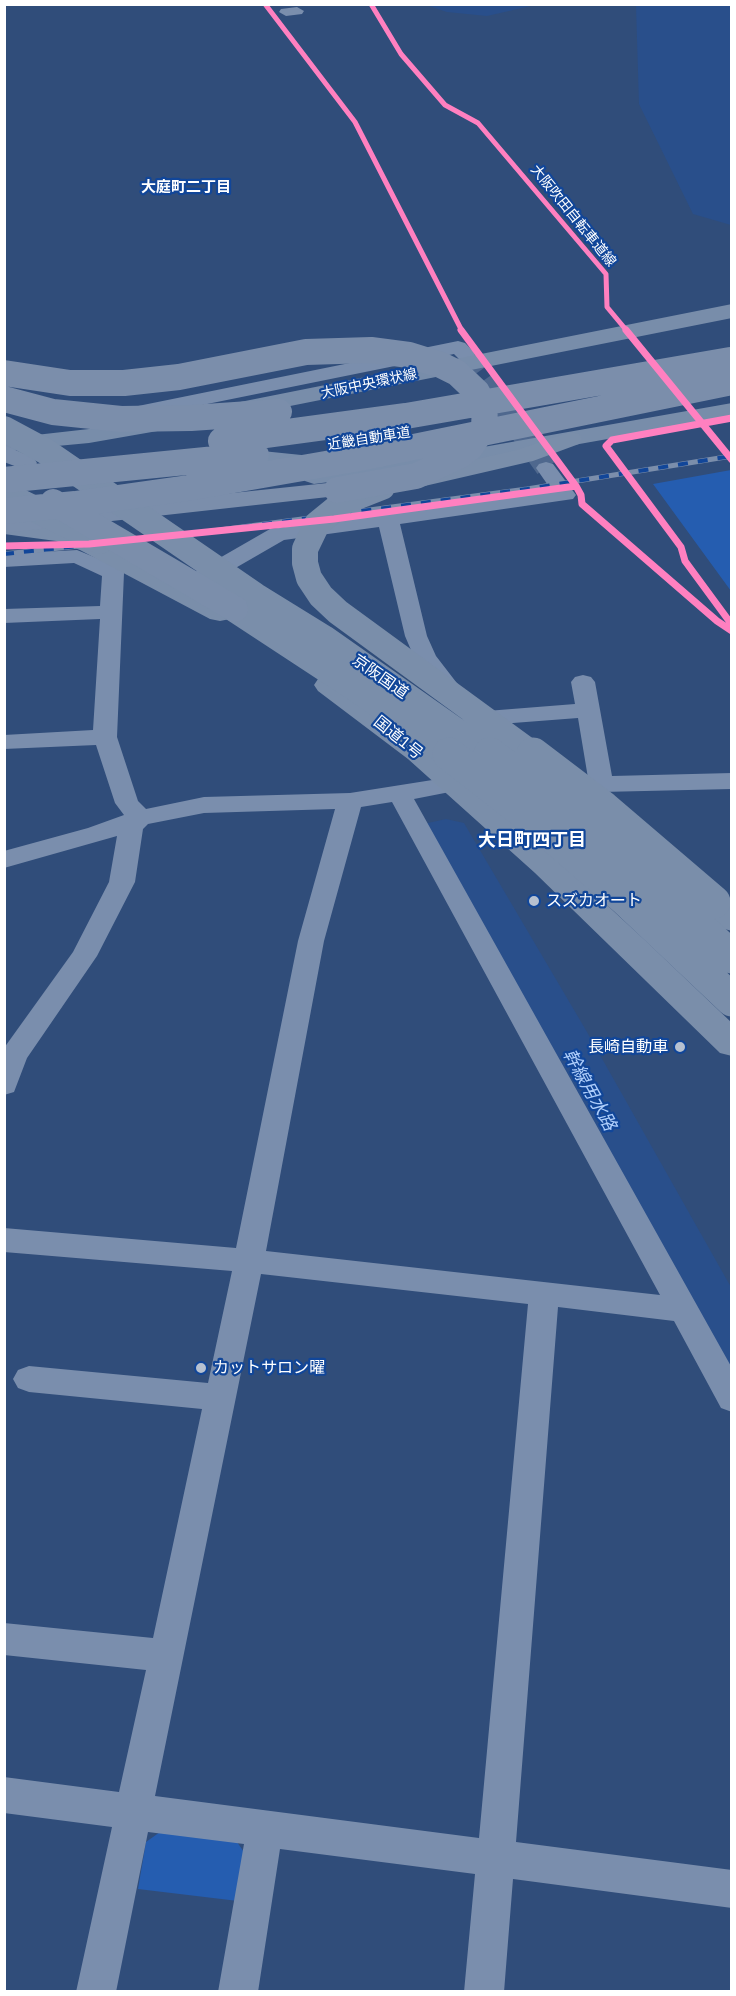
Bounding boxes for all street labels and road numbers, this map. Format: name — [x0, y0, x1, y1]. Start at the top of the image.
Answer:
street label: 大阪吹田自転車道線 — [527, 162, 619, 270]
street label: 大阪中央環状線 — [319, 366, 419, 402]
street label: 近畿自動車道 — [326, 424, 412, 454]
street label: 京阪国道 — [348, 651, 412, 703]
street label: 国道1号 — [370, 712, 426, 764]

